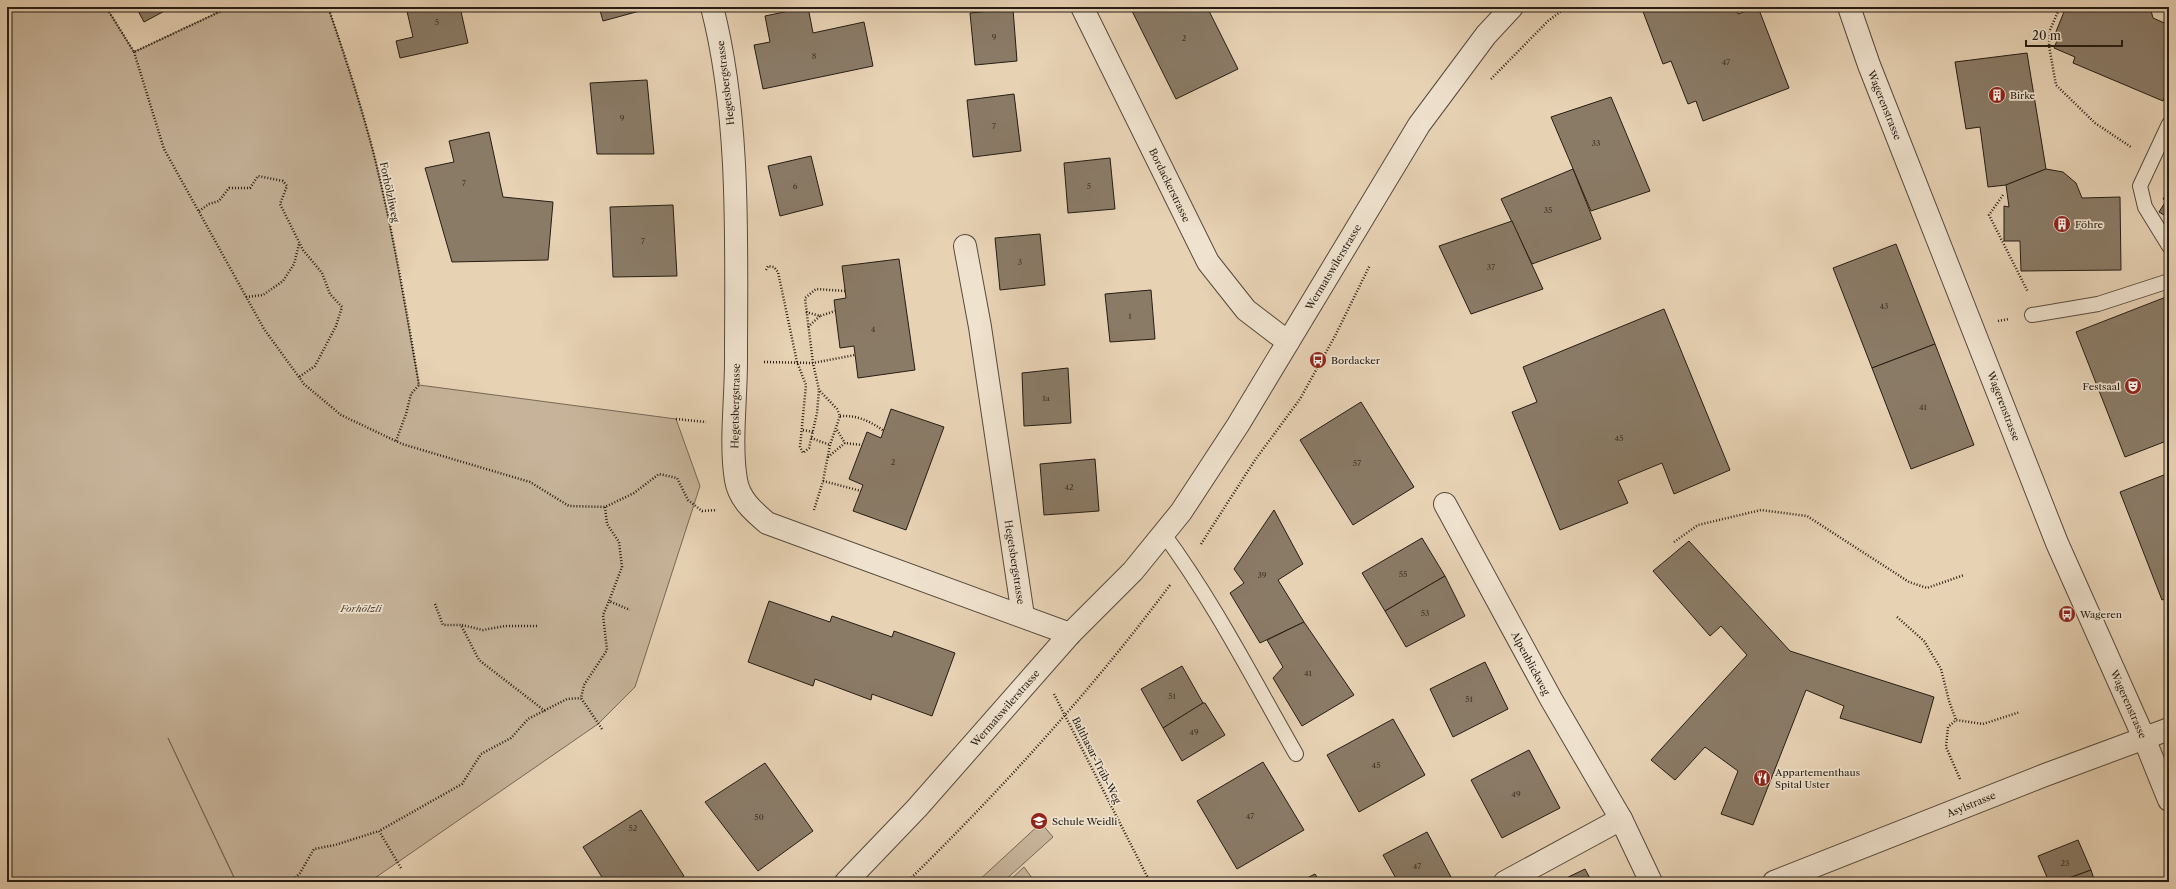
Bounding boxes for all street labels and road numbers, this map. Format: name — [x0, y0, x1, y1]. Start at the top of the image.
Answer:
street label: Hegetsbergstrasse — [714, 39, 737, 126]
street label: Wagerenstrasse — [1864, 68, 1905, 142]
street label: Bordackerstrasse — [1146, 146, 1193, 225]
street label: Forhölzliweg — [377, 161, 402, 224]
street label: Wermatswilerstrasse — [1302, 222, 1364, 313]
street label: Hegetsbergstrasse — [728, 363, 743, 449]
street label: Wagerenstrasse — [1984, 369, 2023, 443]
street label: Hegetsbergstrasse — [1001, 519, 1028, 606]
street label: Alpenblickweg — [1508, 628, 1553, 698]
street label: Wermatswilerstrasse — [968, 667, 1043, 750]
street label: Wagerenstrasse — [2107, 667, 2150, 741]
street label: Balthasar-Trüb-Weg — [1069, 715, 1124, 806]
street label: Asylstrasse — [1944, 789, 1998, 821]

